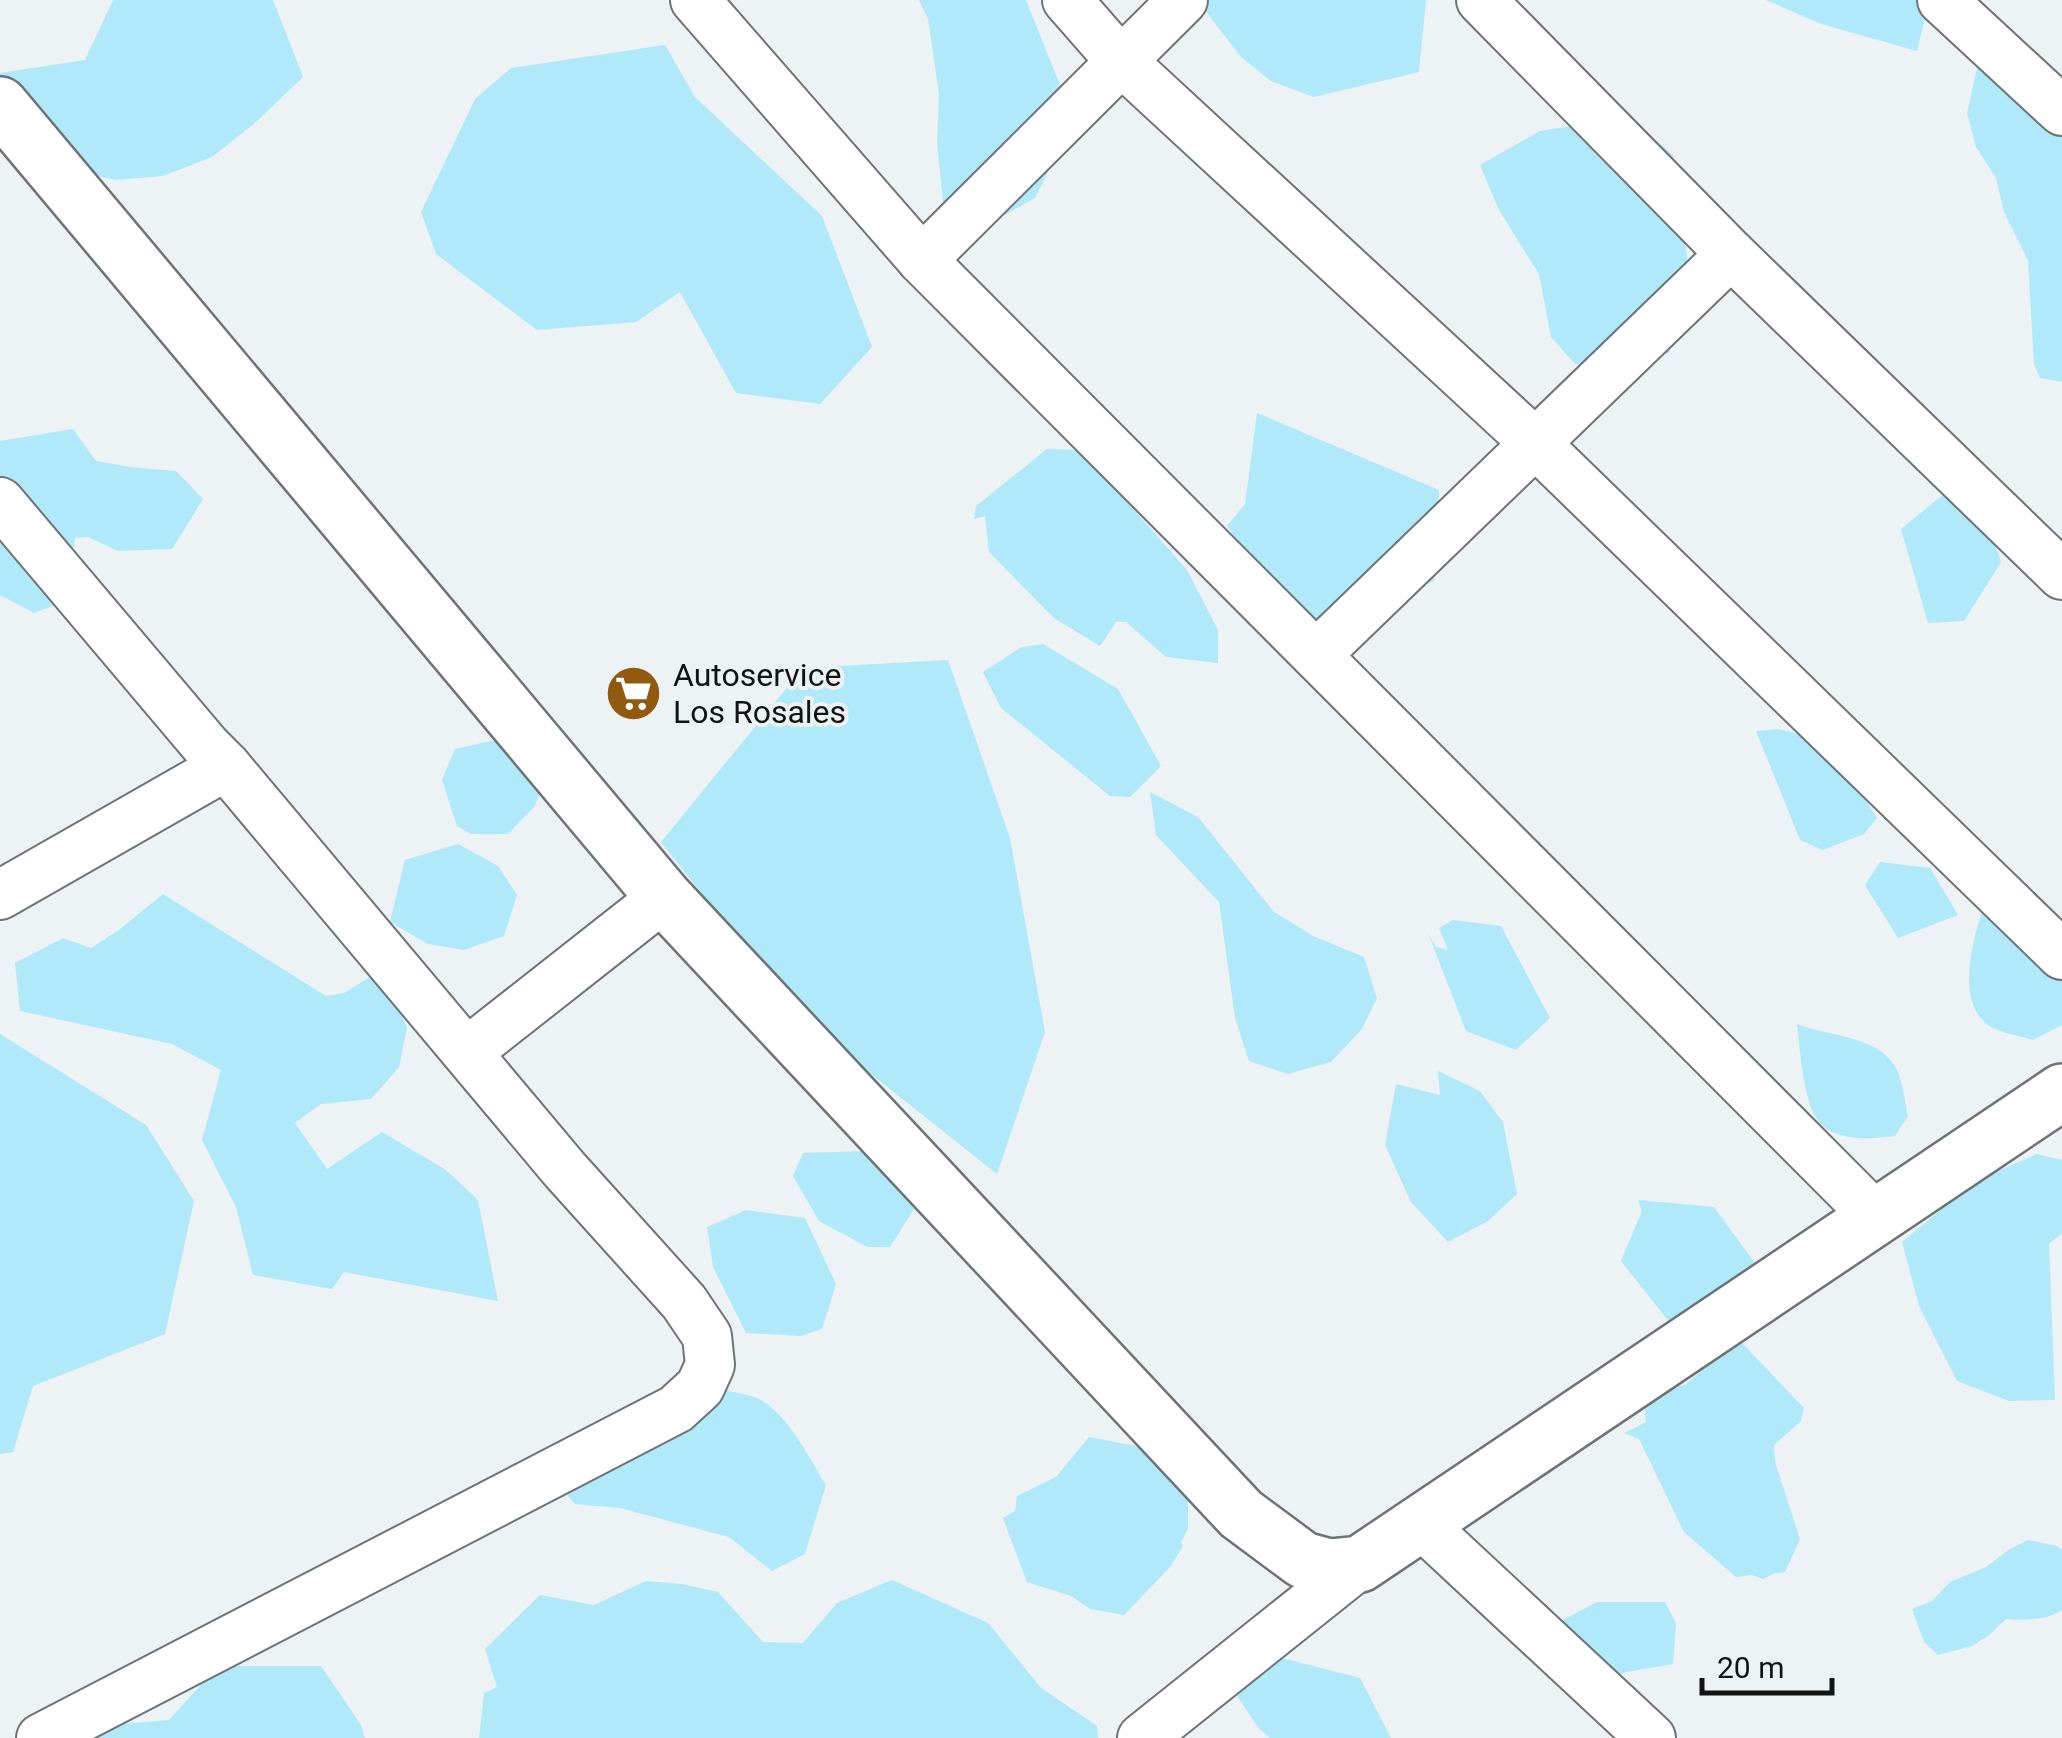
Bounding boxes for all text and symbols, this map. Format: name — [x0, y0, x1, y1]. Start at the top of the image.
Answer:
place label: Autoservice Los Rosales — [673, 656, 846, 731]
supermarket icon: Autoservice Los Rosales — [604, 663, 664, 723]
scale bar — [1702, 1633, 1832, 1695]
text: 20 m — [1717, 1650, 1784, 1685]

